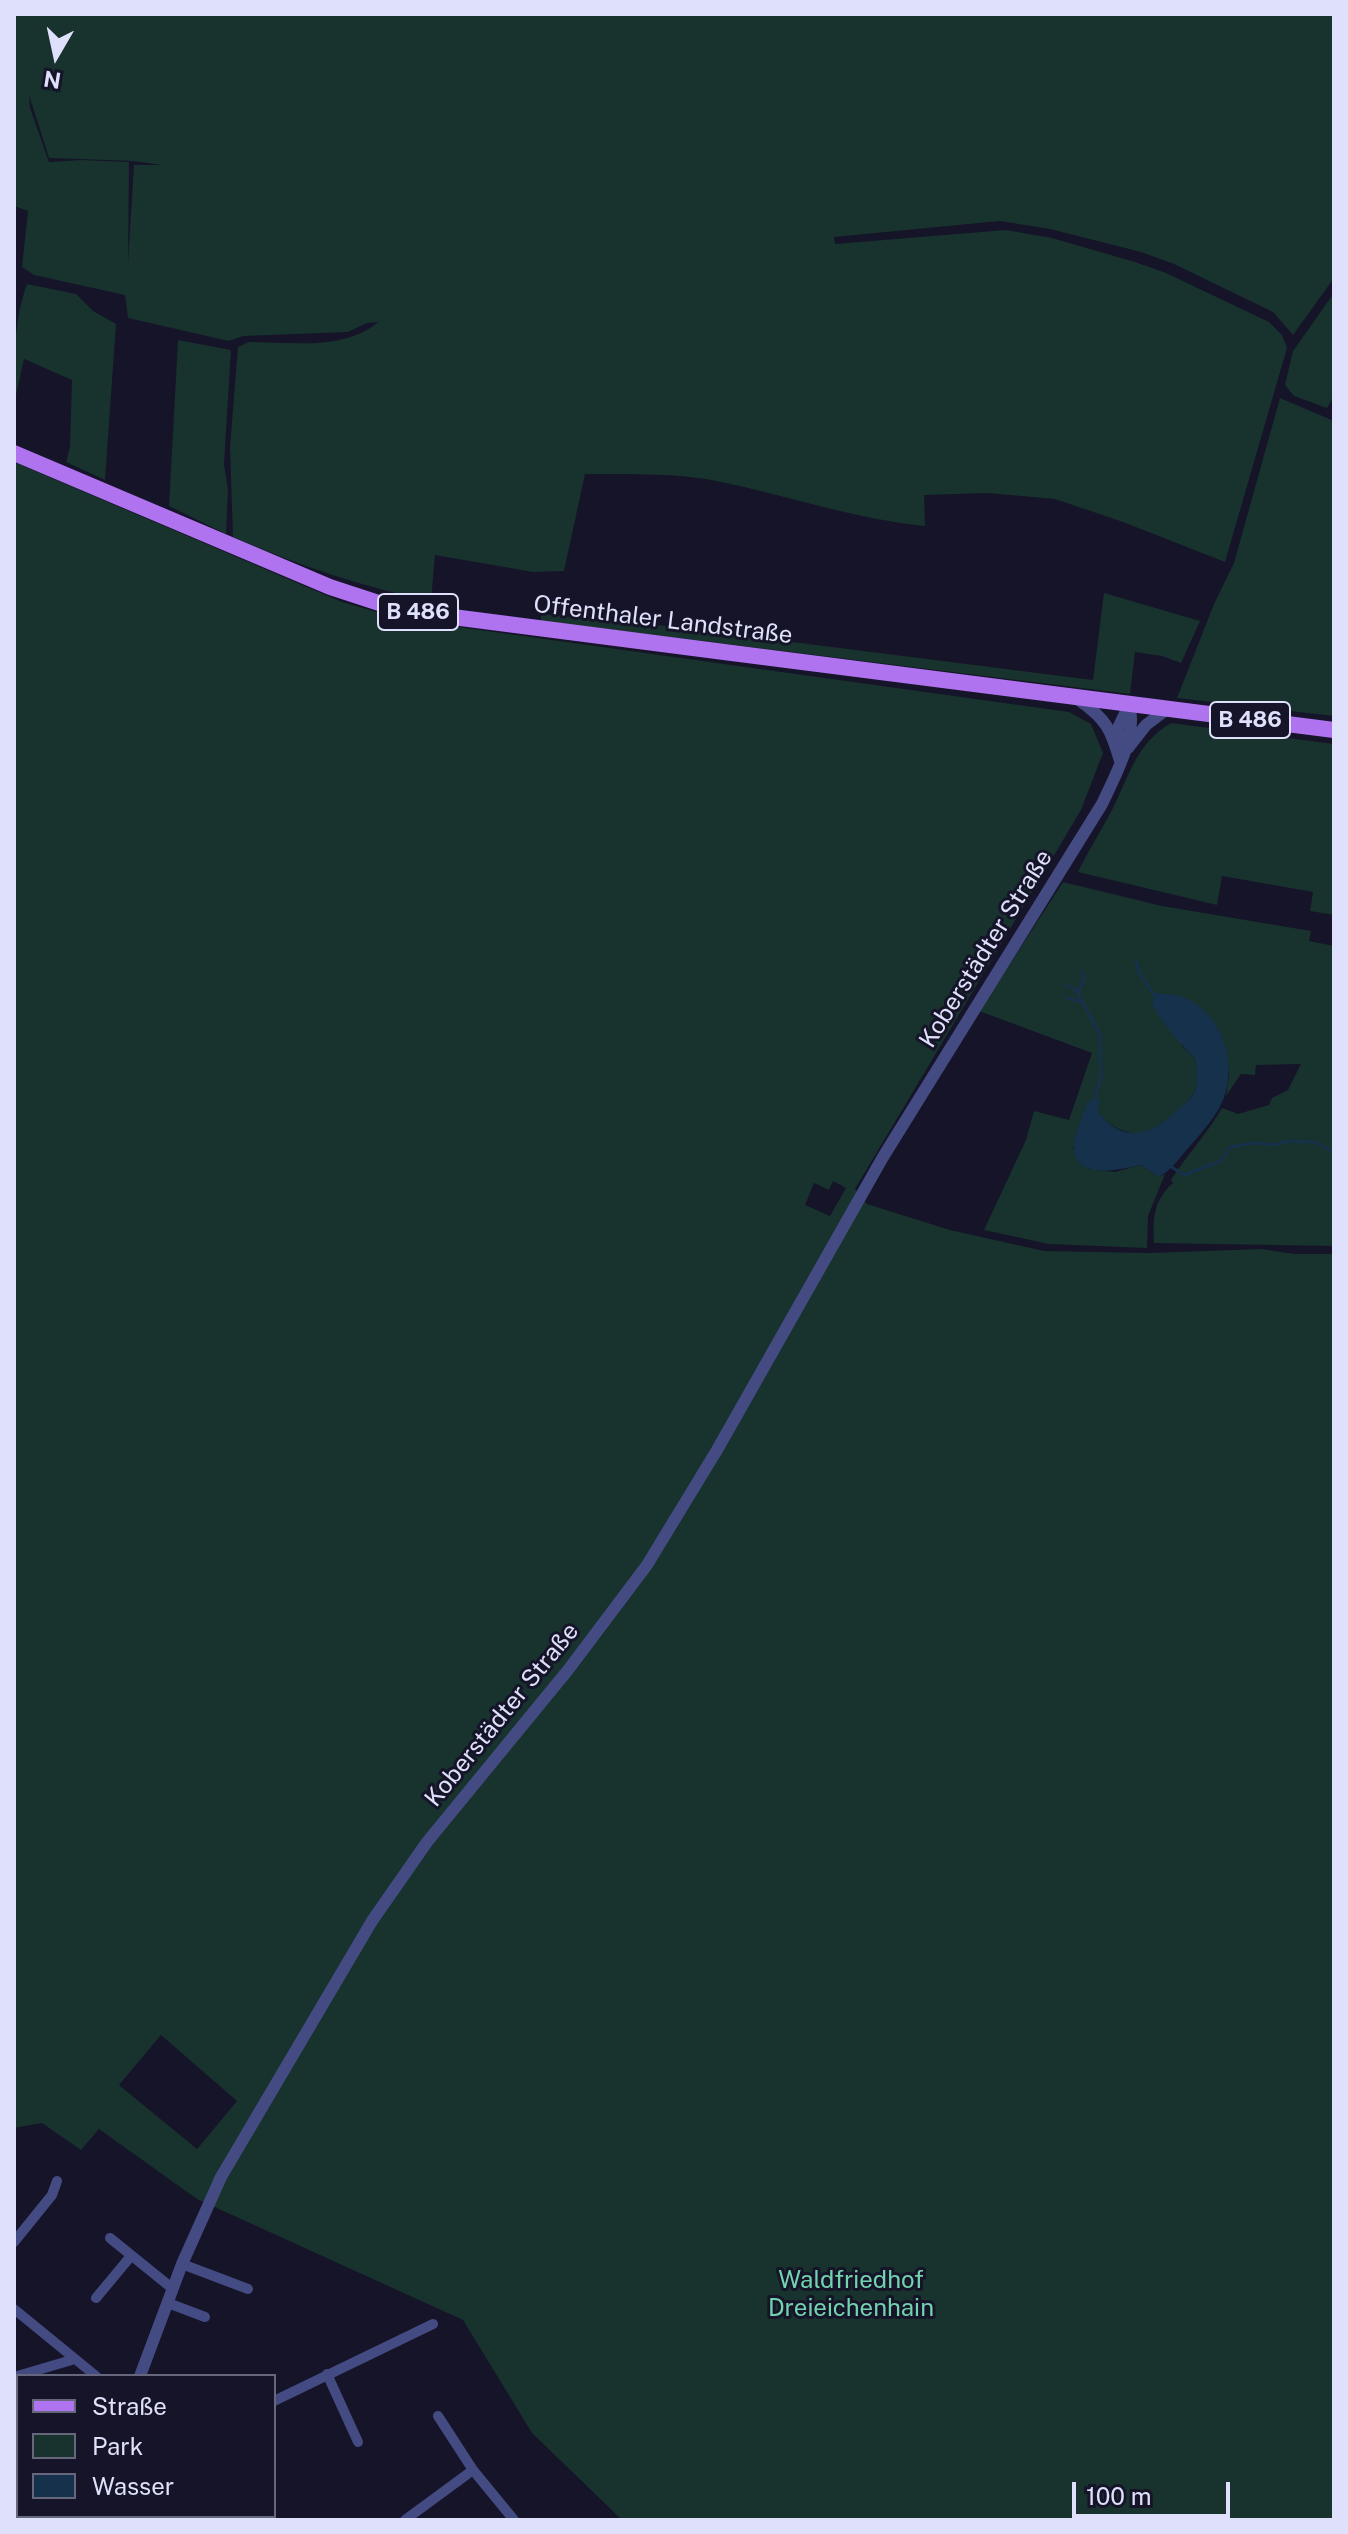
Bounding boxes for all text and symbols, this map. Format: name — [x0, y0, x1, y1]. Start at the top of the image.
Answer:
north arrow — [16, 16, 96, 96]
text: N — [42, 66, 63, 94]
street label: Offenthaler Landstraße — [532, 590, 794, 650]
road number: B 486 — [378, 594, 458, 630]
road number: B 486 — [1210, 702, 1290, 738]
street label: Koberstädter Straße — [913, 845, 1059, 1053]
street label: Koberstädter Straße — [419, 1617, 585, 1813]
park label: Waldfriedhof Dreieichenhain — [768, 2267, 934, 2323]
legend — [16, 2374, 276, 2518]
text: Straße — [92, 2392, 167, 2420]
text: Park — [92, 2432, 143, 2460]
scale bar — [1076, 2466, 1234, 2516]
text: Wasser — [92, 2472, 174, 2500]
text: 100 m — [1086, 2482, 1152, 2510]

